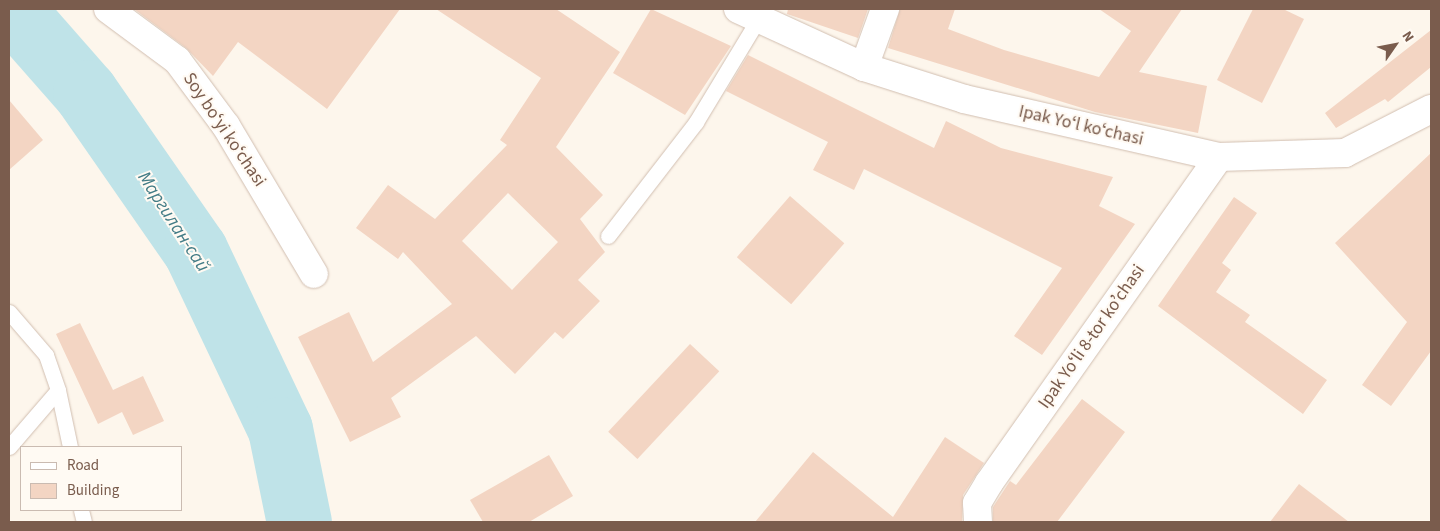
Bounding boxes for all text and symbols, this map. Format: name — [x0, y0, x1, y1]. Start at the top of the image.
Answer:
north arrow — [1370, 20, 1420, 70]
text: N — [1397, 27, 1419, 46]
street label: Soy boʻyi koʻchasi — [178, 69, 270, 191]
street label: Ipak Yoʻl koʻchasi — [1017, 101, 1145, 151]
water label: Маргилан-сай — [132, 167, 214, 277]
street label: Ipak Yoʻli 8-tor koʼchasi — [1034, 261, 1150, 413]
legend — [20, 446, 182, 511]
text: Road — [67, 455, 99, 476]
text: Building — [67, 480, 119, 501]

